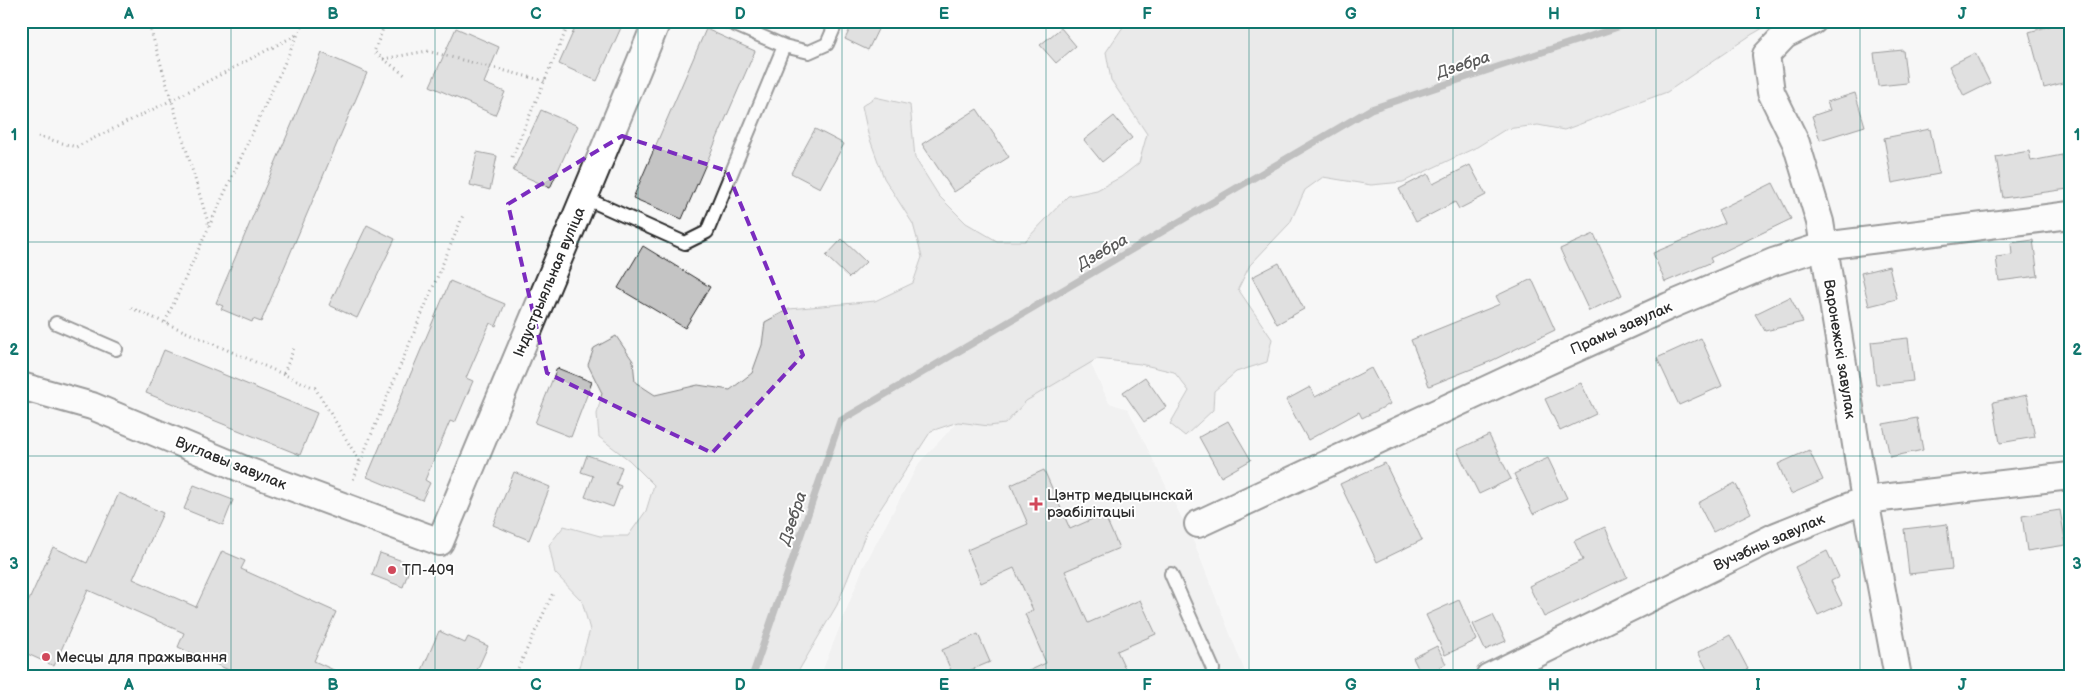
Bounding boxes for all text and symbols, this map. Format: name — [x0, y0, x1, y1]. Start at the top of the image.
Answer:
text: A — [123, 5, 134, 24]
text: B — [327, 5, 339, 24]
text: C — [530, 5, 542, 24]
text: D — [734, 5, 746, 24]
text: E — [939, 5, 949, 24]
text: F — [1142, 5, 1152, 24]
text: G — [1345, 5, 1357, 24]
text: H — [1548, 5, 1560, 24]
text: I — [1755, 5, 1761, 24]
text: J — [1958, 5, 1967, 24]
water label: Дзебра — [1433, 48, 1493, 83]
text: 1 — [11, 126, 17, 145]
text: 1 — [2074, 126, 2080, 145]
street label: Індустрыяльная вуліца — [509, 204, 590, 360]
water label: Дзебра — [1073, 230, 1131, 275]
street label: Варонежскі завулак — [1819, 278, 1860, 420]
street label: Прамы завулак — [1567, 298, 1675, 359]
text: 2 — [9, 341, 19, 360]
text: 2 — [2072, 341, 2082, 360]
street label: Вуглавы завулак — [172, 432, 289, 494]
place label: Цэнтр медыцынскай рэабілітацыі — [1047, 486, 1193, 522]
water label: Дзебра — [775, 489, 811, 549]
marker: Цэнтр медыцынскай рэабілітацыі — [1029, 497, 1043, 511]
street label: Вучэбны завулак — [1711, 509, 1828, 575]
text: 3 — [9, 555, 19, 574]
text: 3 — [2072, 555, 2082, 574]
place label: ТП-409 — [402, 561, 454, 580]
marker: ТП-409 — [386, 564, 398, 576]
place label: Месцы для пражывання — [56, 648, 227, 667]
marker: Месцы для пражывання — [40, 651, 52, 663]
text: A — [123, 676, 134, 695]
text: B — [327, 676, 339, 695]
text: C — [530, 676, 542, 695]
text: D — [734, 676, 746, 695]
text: E — [939, 676, 949, 695]
text: F — [1142, 676, 1152, 695]
text: G — [1345, 676, 1357, 695]
text: H — [1548, 676, 1560, 695]
text: I — [1755, 676, 1761, 695]
text: J — [1958, 676, 1967, 695]

